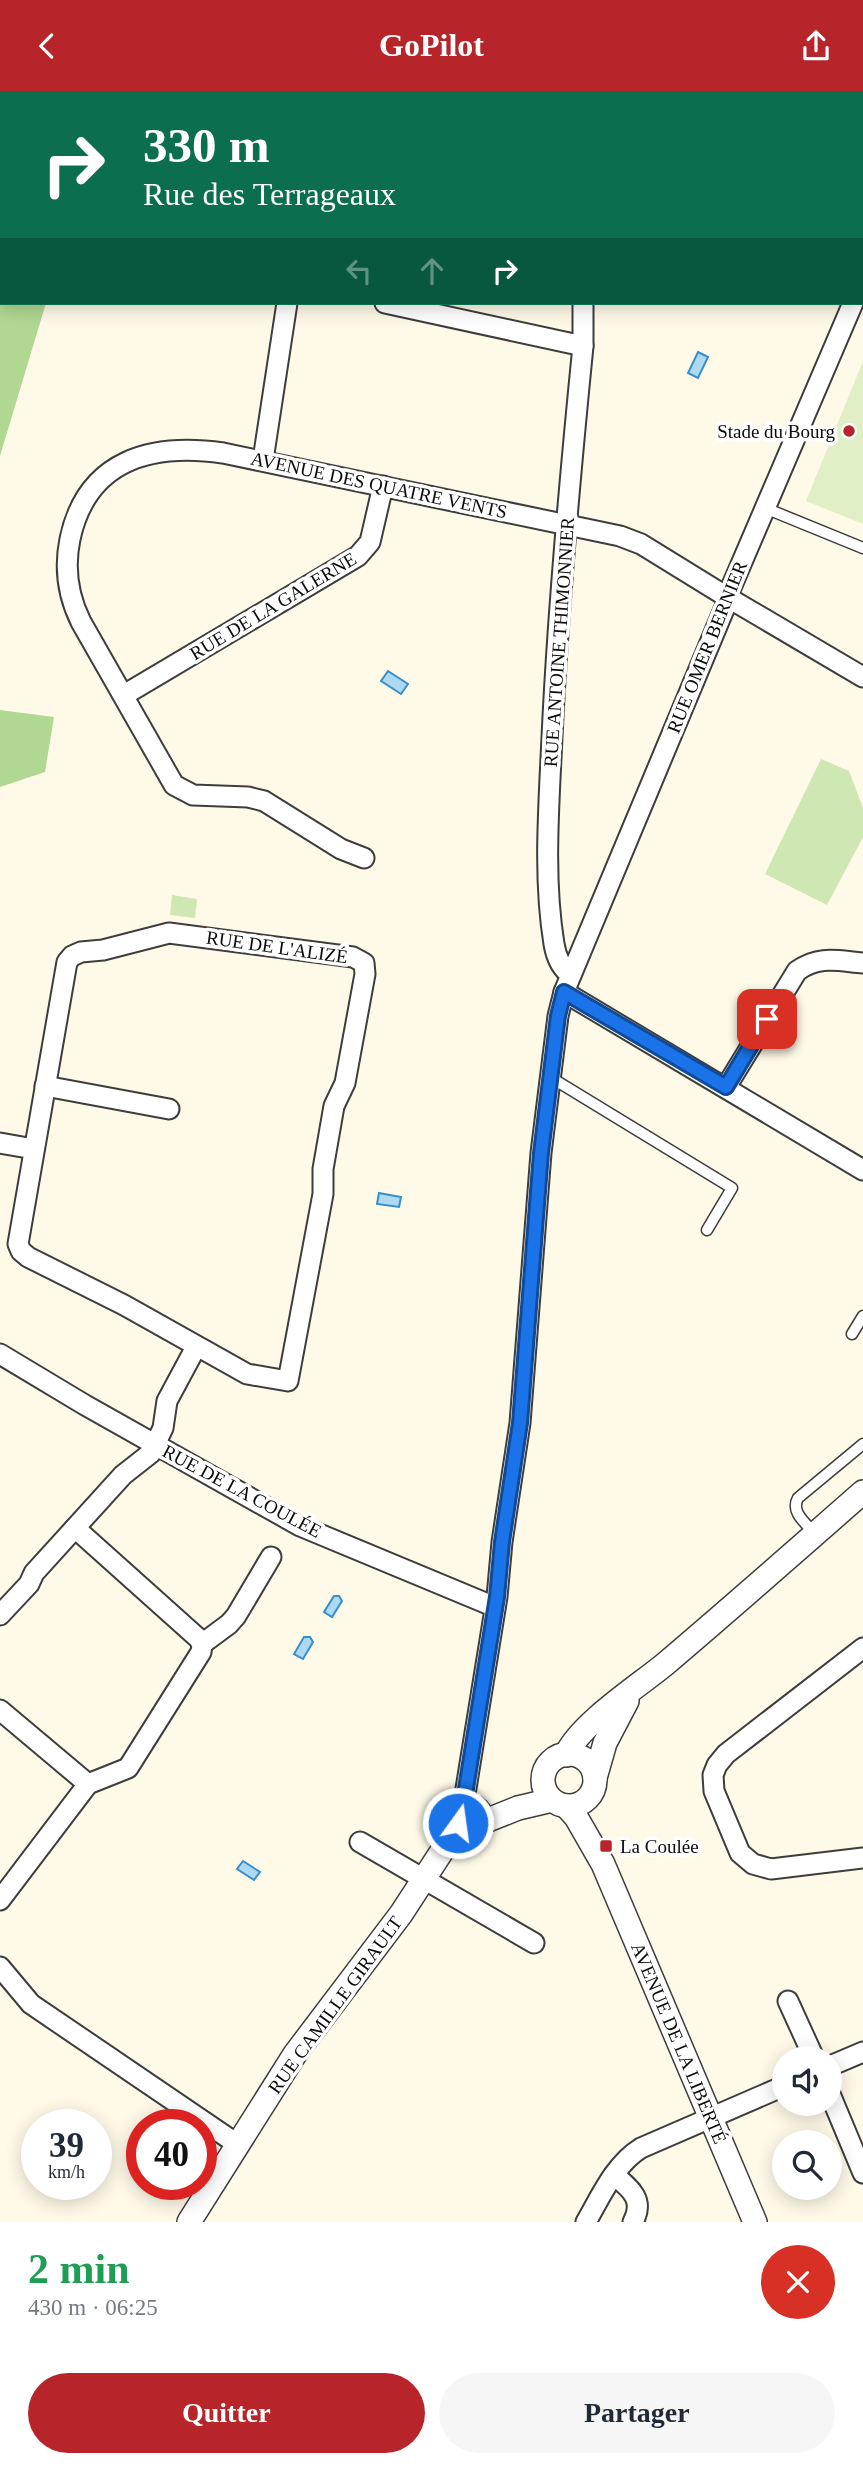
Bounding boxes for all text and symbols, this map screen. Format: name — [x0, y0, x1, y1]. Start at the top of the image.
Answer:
icon: back — [28, 27, 66, 65]
text: GoPilot — [379, 27, 484, 63]
icon: share — [797, 27, 835, 65]
text: 330 m — [143, 118, 270, 173]
icon: right — [28, 119, 119, 210]
text: Rue des Terrageaux — [143, 176, 396, 212]
icon: left — [340, 252, 378, 290]
icon: ahead — [413, 252, 451, 290]
icon: right — [486, 252, 524, 290]
place label: Stade du Bourg — [717, 421, 835, 442]
marker: Stade du Bourg — [841, 423, 857, 439]
street label: AVENUE DES QUATRE VENTS — [249, 448, 509, 522]
street label: RUE ANTOINE THIMONNIER — [540, 516, 578, 768]
street label: RUE DE LA GALERNE — [186, 548, 360, 664]
street label: RUE OMER BERNIER — [663, 558, 751, 736]
street label: RUE DE L'ALIZÉ — [205, 927, 349, 967]
pin — [737, 989, 797, 1049]
icon: arrive — [748, 1000, 786, 1038]
street label: RUE DE LA COULÉE — [159, 1440, 325, 1542]
position arrow — [421, 1786, 495, 1860]
place label: La Coulée — [620, 1836, 699, 1857]
marker: La Coulée — [598, 1838, 614, 1854]
street label: RUE CAMILLE GIRAULT — [264, 1912, 406, 2098]
street label: AVENUE DE LA LIBERTÉ — [627, 1939, 731, 2147]
map controls — [772, 2046, 842, 2200]
button: sound — [772, 2046, 842, 2116]
speed limit sign: 40 — [126, 2109, 217, 2200]
text: 39 — [49, 2126, 84, 2165]
button: search — [772, 2130, 842, 2200]
text: km/h — [48, 2162, 85, 2182]
button: close — [761, 2245, 835, 2319]
text: 2 min — [28, 2246, 130, 2292]
text: 430 m · 06:25 — [28, 2295, 158, 2320]
button: Quitter — [28, 2373, 425, 2453]
button: Partager — [439, 2373, 835, 2453]

